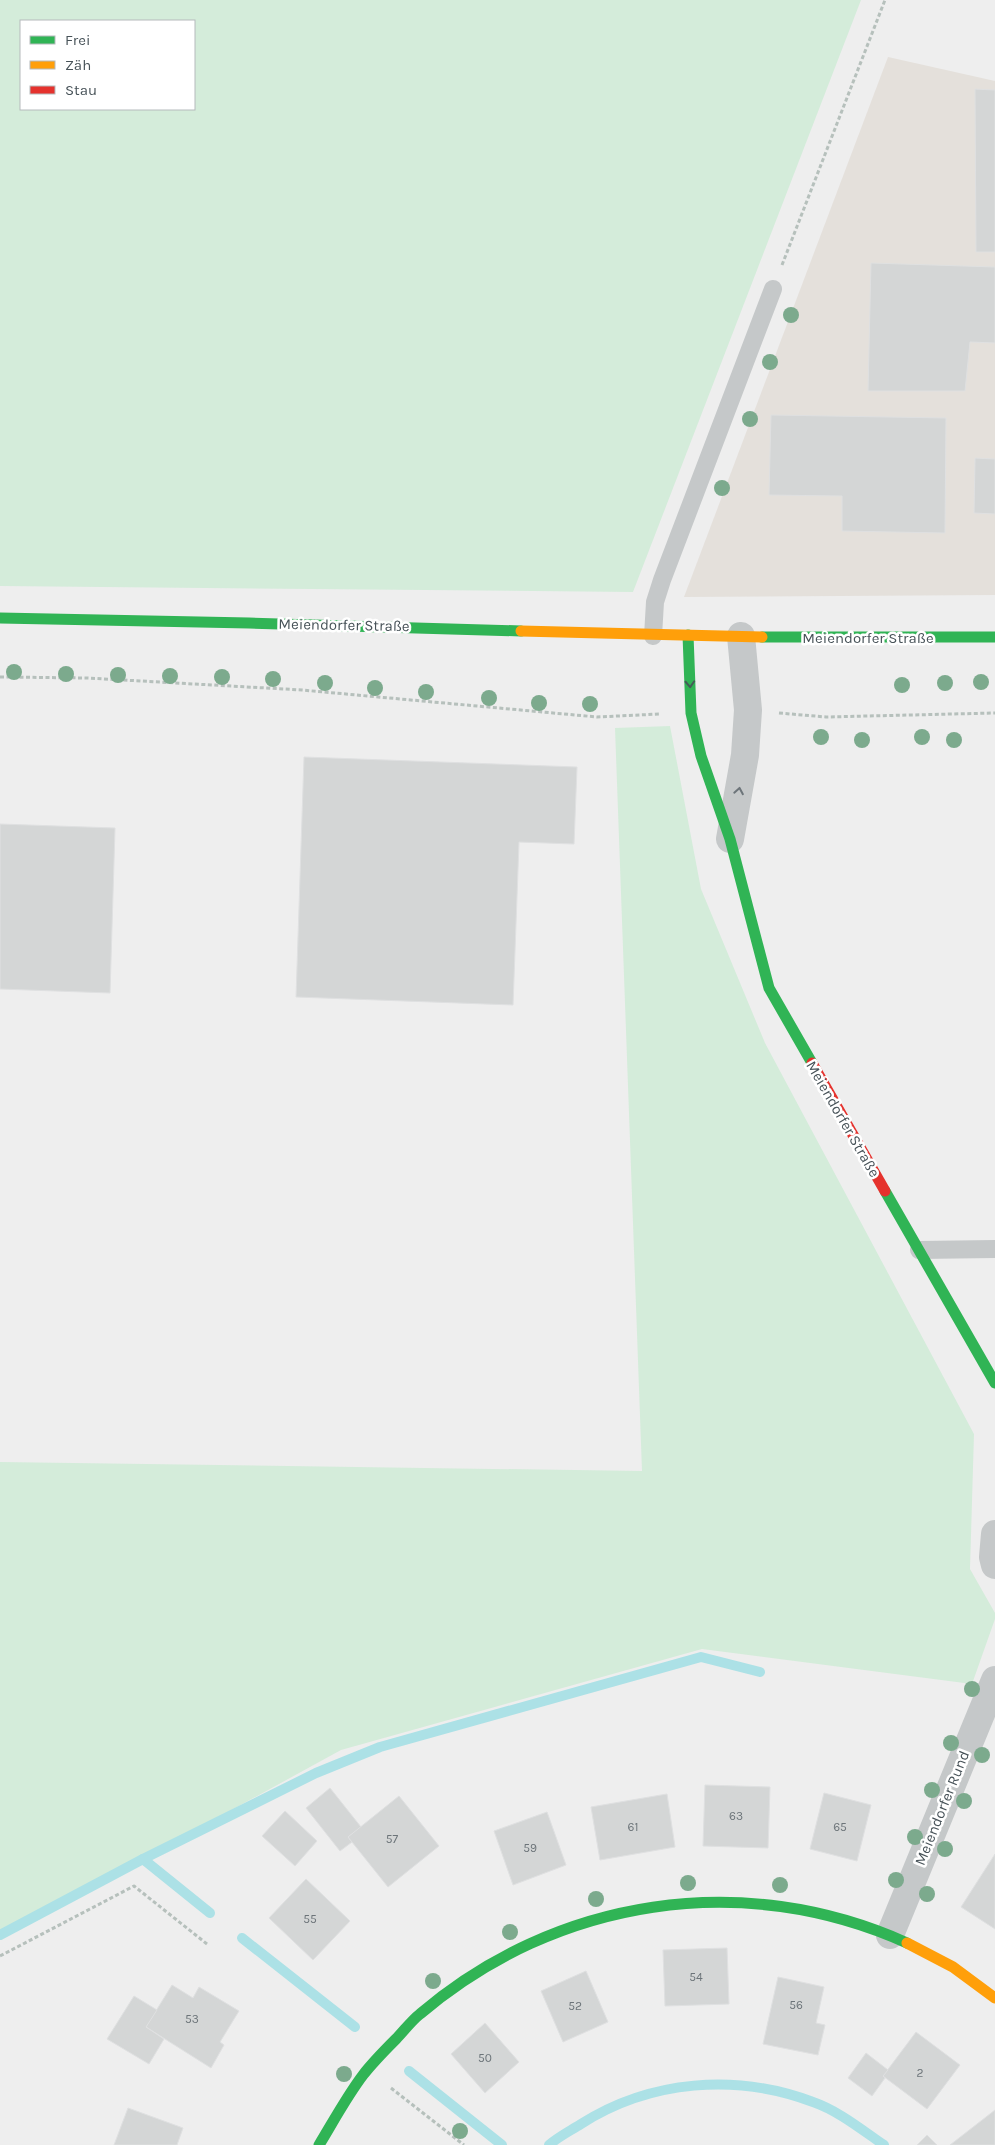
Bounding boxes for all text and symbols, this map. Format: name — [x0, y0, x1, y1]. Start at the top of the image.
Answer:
legend — [20, 20, 195, 110]
text: Frei — [65, 31, 90, 49]
text: Zäh — [65, 56, 91, 74]
text: Stau — [65, 81, 97, 99]
street label: Meiendorfer Straße — [278, 615, 410, 635]
street label: Meiendorfer Straße — [802, 629, 934, 647]
one-way arrow — [685, 680, 695, 688]
one-way arrow — [733, 786, 743, 795]
street label: Meiendorfer Straße — [802, 1058, 884, 1180]
street label: Meiendorfer Rund — [911, 1748, 973, 1868]
house number: 63 — [729, 1809, 743, 1823]
house number: 61 — [628, 1820, 638, 1834]
house number: 65 — [833, 1820, 847, 1834]
house number: 57 — [386, 1832, 399, 1846]
house number: 59 — [523, 1841, 537, 1855]
house number: 55 — [303, 1912, 317, 1926]
house number: 54 — [689, 1970, 703, 1984]
house number: 56 — [789, 1998, 803, 2012]
house number: 52 — [568, 1999, 582, 2013]
house number: 53 — [185, 2012, 199, 2026]
house number: 50 — [478, 2051, 492, 2065]
house number: 2 — [917, 2066, 924, 2080]

